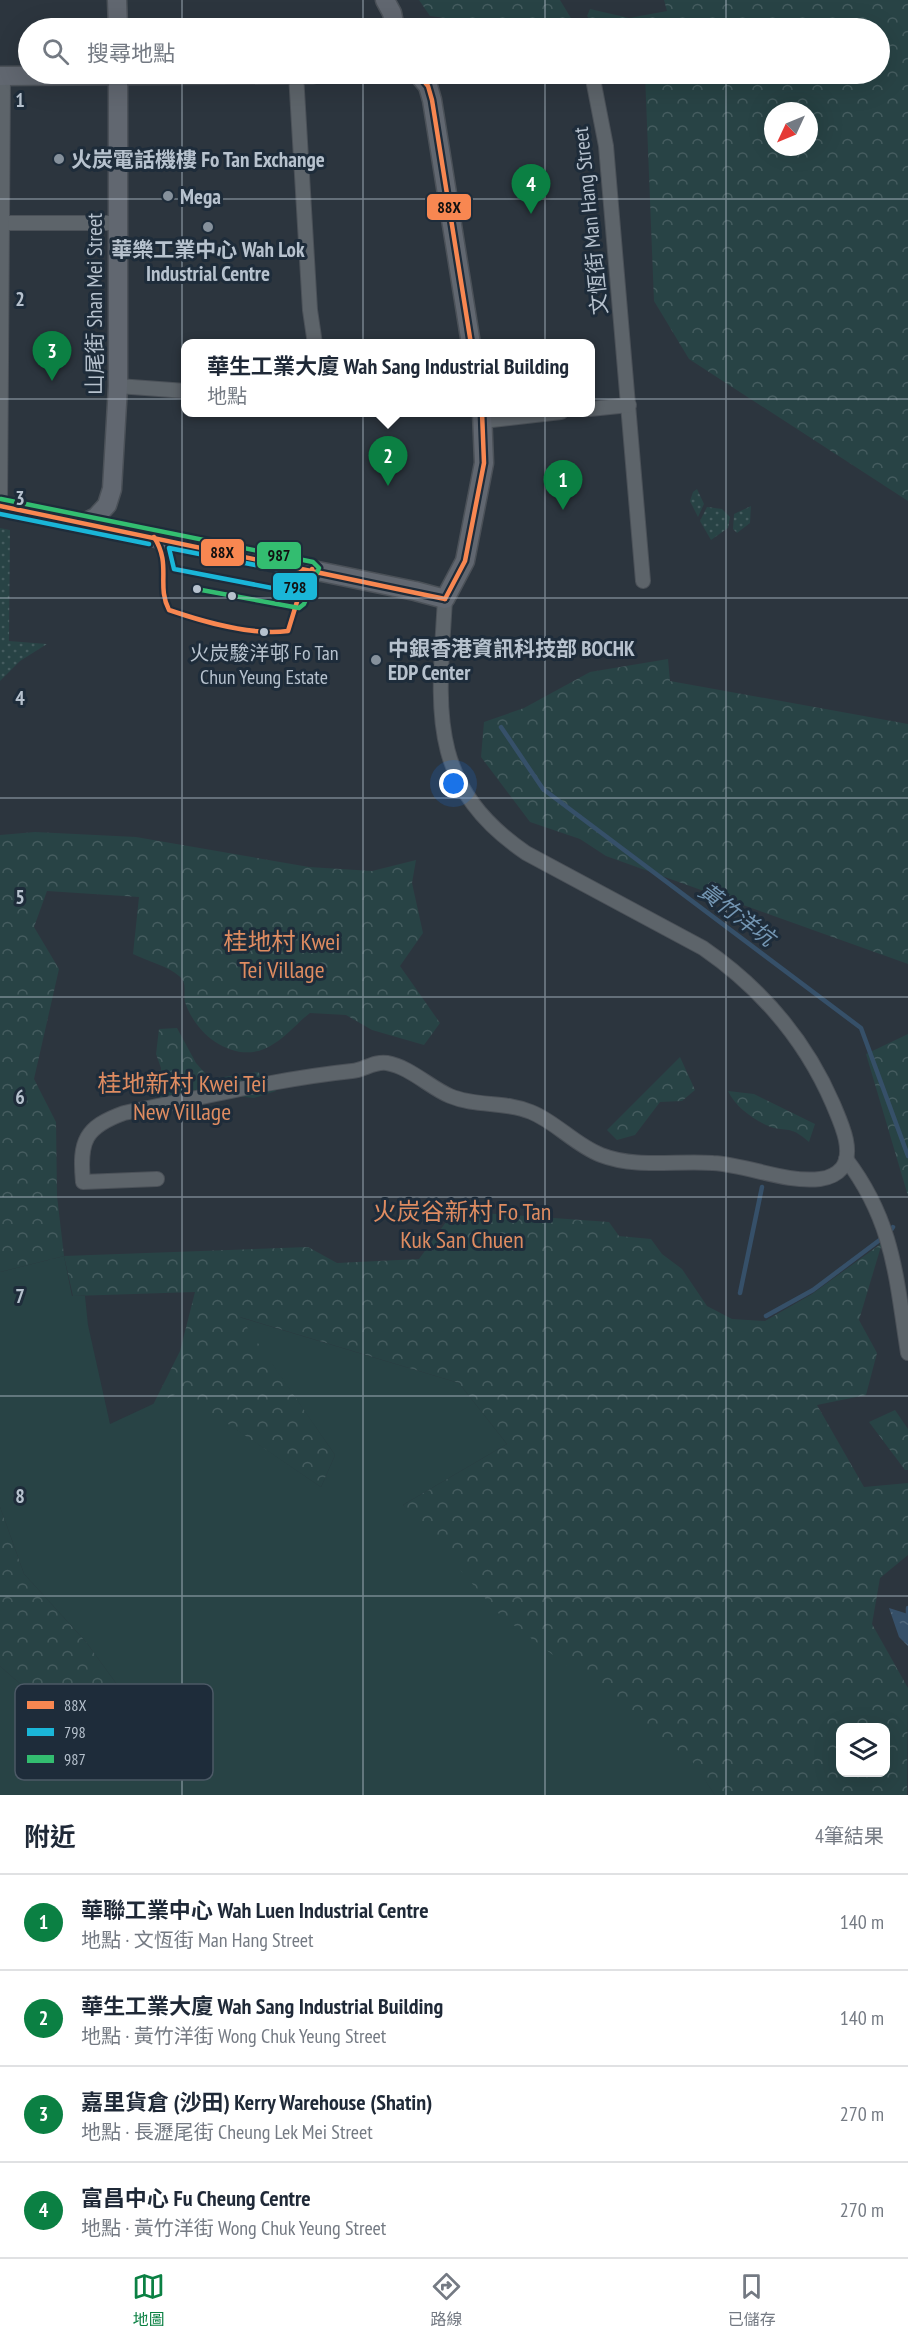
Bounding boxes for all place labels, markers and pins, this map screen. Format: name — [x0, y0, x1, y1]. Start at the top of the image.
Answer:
place label: 火炭電話機樓 Fo Tan Exchange — [71, 146, 325, 173]
marker: 火炭電話機樓 Fo Tan Exchange — [52, 152, 66, 166]
pin: 4 — [512, 164, 550, 214]
place label: Mega — [180, 183, 221, 210]
marker: Mega — [161, 189, 175, 203]
marker: 華樂工業中心 Wah Lok Industrial Centre — [201, 220, 215, 234]
place label: 華樂工業中心 Wah Lok Industrial Centre — [111, 236, 305, 287]
pin: 3 — [32, 332, 72, 381]
pin: 2 — [368, 436, 408, 486]
pin: 1 — [544, 460, 582, 510]
unlabelled marker — [191, 583, 203, 595]
unlabelled marker — [226, 590, 238, 602]
marker: 火炭駿洋邨 Fo Tan Chun Yeung Estate — [258, 626, 270, 638]
place label: 中銀香港資訊科技部 BOCHK EDP Center — [388, 635, 635, 686]
place label: 火炭駿洋邨 Fo Tan Chun Yeung Estate — [190, 640, 338, 690]
marker: 中銀香港資訊科技部 BOCHK EDP Center — [369, 653, 383, 667]

